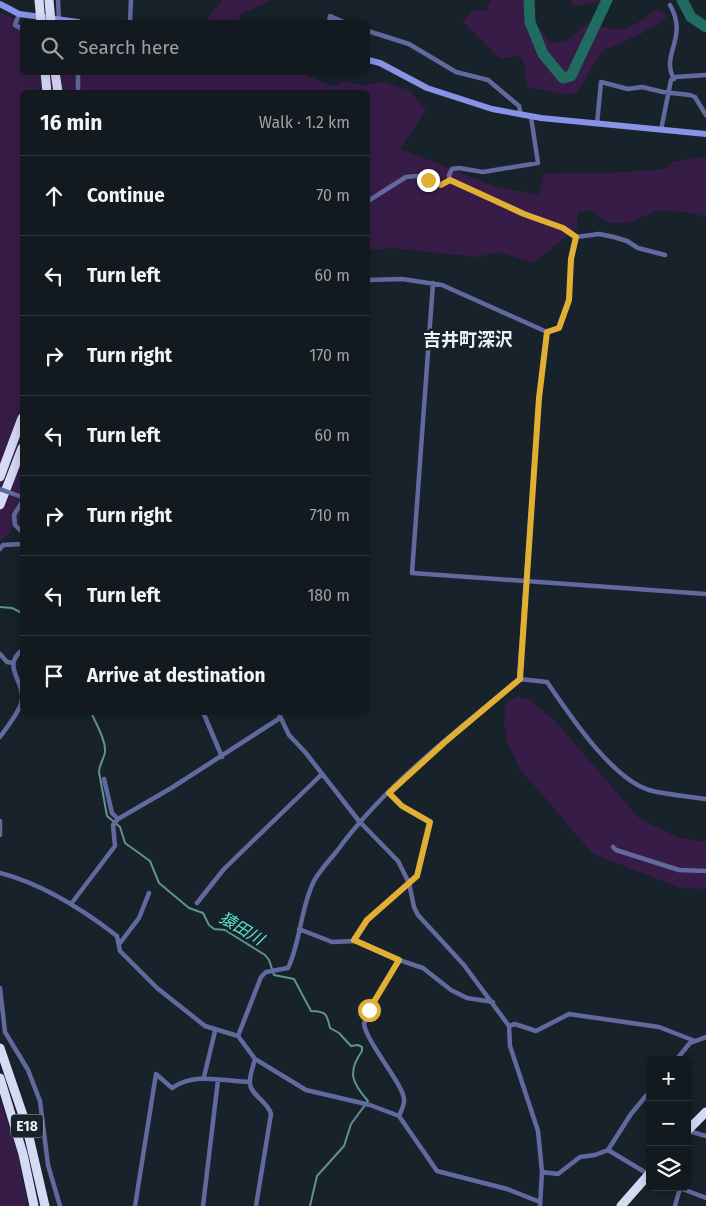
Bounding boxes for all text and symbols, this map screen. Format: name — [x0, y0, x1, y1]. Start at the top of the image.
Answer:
search box — [20, 20, 370, 75]
icon: search — [38, 34, 66, 62]
text: Search here — [78, 36, 179, 59]
text: 16 min — [40, 110, 102, 136]
text: Walk · 1.2 km — [259, 113, 350, 132]
route end — [417, 169, 440, 192]
icon: ahead — [40, 182, 68, 210]
text: Continue — [87, 184, 165, 207]
text: 70 m — [316, 186, 350, 205]
icon: left — [40, 262, 68, 290]
text: Turn left — [87, 264, 161, 287]
text: 60 m — [315, 266, 350, 285]
district label: 吉井町深沢 — [423, 329, 513, 351]
icon: right — [40, 342, 68, 370]
text: Turn right — [87, 344, 172, 367]
text: 170 m — [309, 346, 350, 365]
icon: left — [40, 422, 68, 450]
text: Turn left — [87, 424, 161, 447]
text: 60 m — [315, 426, 350, 445]
icon: right — [40, 502, 68, 530]
text: Turn right — [87, 504, 172, 527]
text: 710 m — [309, 506, 350, 525]
icon: left — [40, 582, 68, 610]
text: Turn left — [87, 584, 161, 607]
text: 180 m — [307, 586, 350, 605]
icon: arrive — [40, 662, 68, 690]
text: Arrive at destination — [87, 664, 266, 687]
water label: 猿田川 — [216, 908, 269, 950]
route start — [358, 999, 381, 1022]
map controls — [646, 1056, 691, 1191]
button: + — [646, 1056, 691, 1101]
button: − — [646, 1101, 691, 1146]
road number: E18 — [11, 1114, 43, 1138]
button: layers — [646, 1146, 691, 1191]

